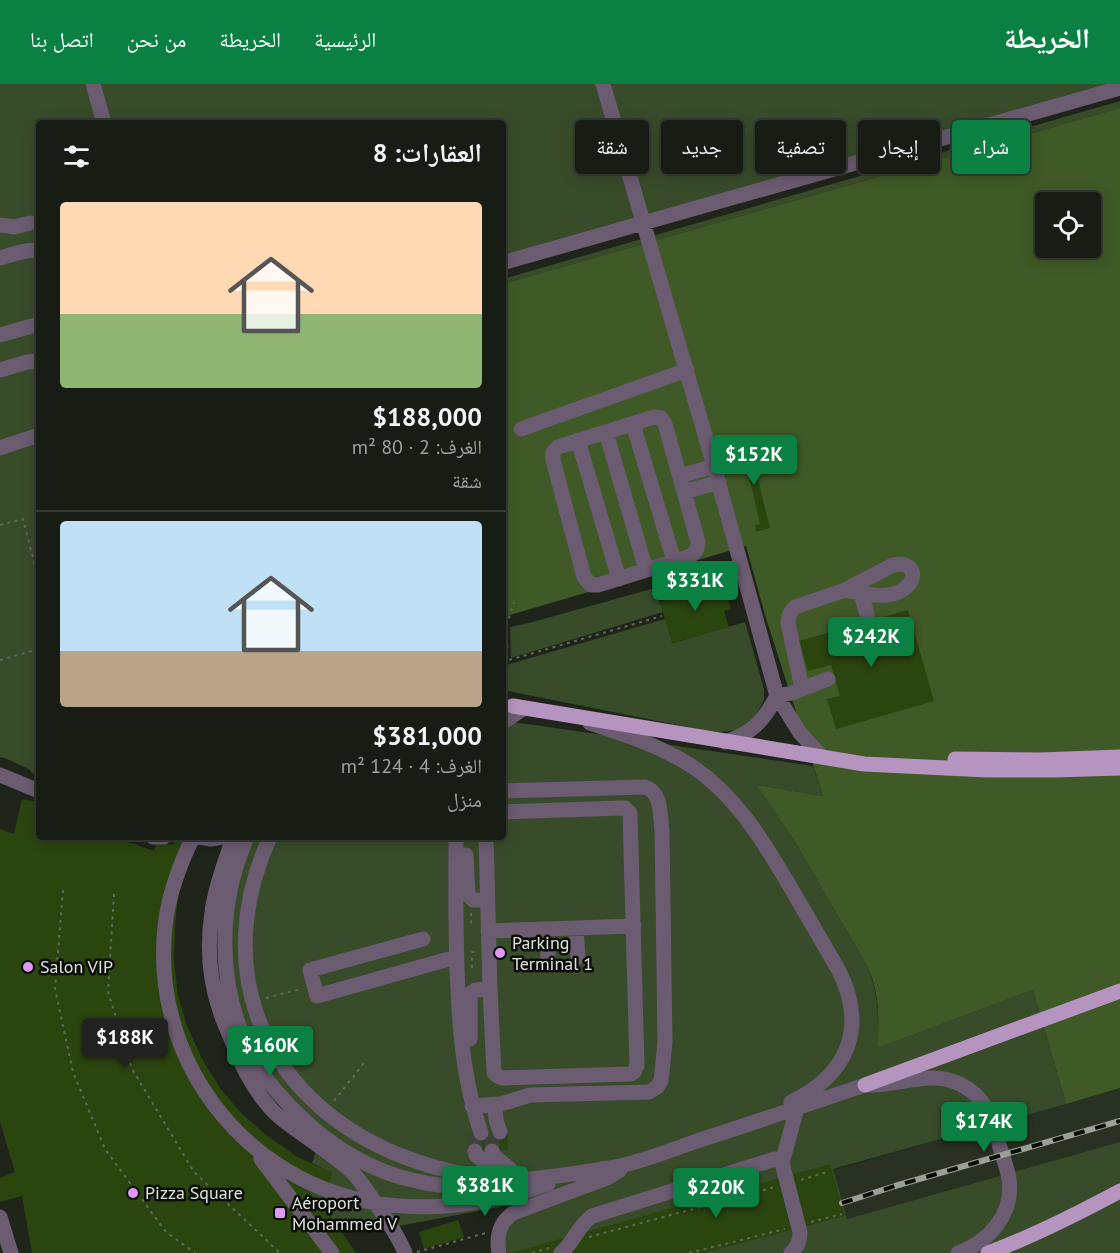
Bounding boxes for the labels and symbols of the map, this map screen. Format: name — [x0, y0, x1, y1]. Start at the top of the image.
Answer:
pin: $152K — [712, 435, 796, 486]
pin: $331K — [653, 561, 737, 612]
pin: $242K — [829, 617, 913, 668]
place label: Parking Terminal 1 — [512, 931, 593, 975]
marker: Parking Terminal 1 — [493, 946, 507, 960]
place label: Salon VIP — [40, 955, 113, 978]
marker: Salon VIP — [21, 960, 35, 974]
pin: $188K — [83, 1018, 167, 1069]
pin: $160K — [228, 1026, 312, 1077]
pin: $174K — [942, 1102, 1026, 1153]
pin: $381K — [443, 1166, 527, 1217]
pin: $220K — [674, 1168, 758, 1219]
place label: Pizza Square — [145, 1181, 243, 1204]
marker: Pizza Square — [126, 1186, 140, 1200]
place label: Aéroport Mohammed V — [292, 1191, 398, 1235]
marker: Aéroport Mohammed V — [273, 1206, 287, 1220]

